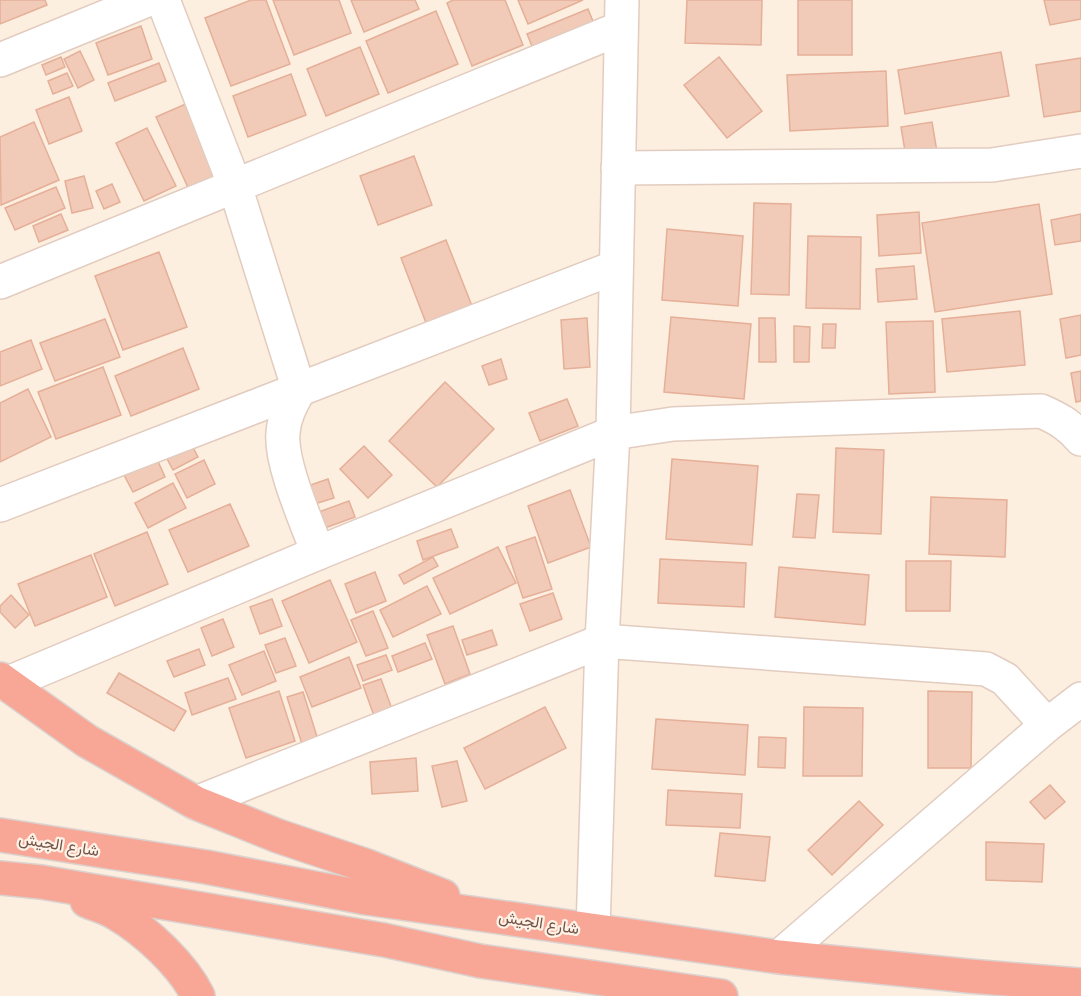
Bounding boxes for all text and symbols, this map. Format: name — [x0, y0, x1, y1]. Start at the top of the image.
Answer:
street label: شارع الجيش — [17, 827, 101, 862]
street label: شارع الجيش — [497, 905, 581, 940]

